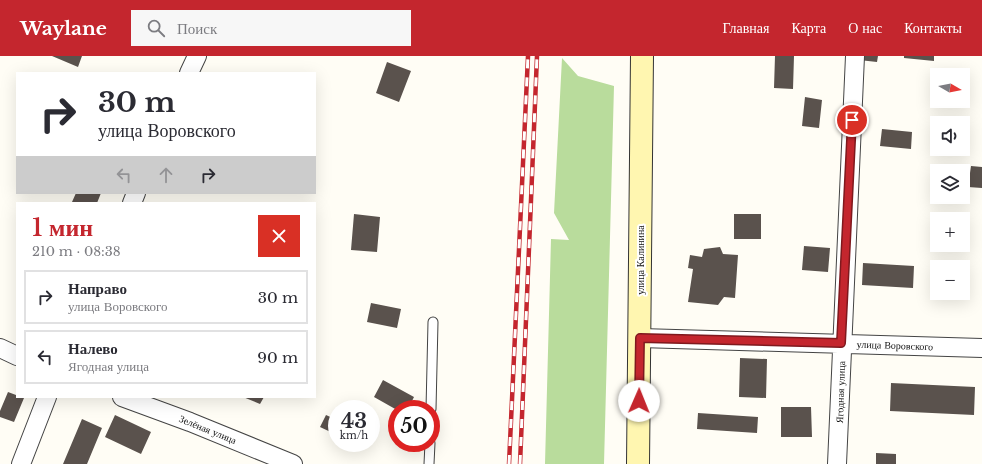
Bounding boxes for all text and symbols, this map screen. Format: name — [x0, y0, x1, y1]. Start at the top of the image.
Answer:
search box — [131, 10, 411, 46]
text: Waylane — [20, 17, 107, 40]
icon: search — [145, 17, 167, 39]
text: Поиск — [177, 19, 217, 38]
text: Главная — [722, 19, 769, 37]
text: Карта — [791, 19, 826, 37]
text: О нас — [848, 19, 882, 37]
text: Контакты — [904, 19, 962, 37]
north arrow — [930, 68, 970, 108]
map controls — [930, 68, 970, 300]
text: 30 m — [98, 85, 175, 120]
icon: right — [32, 88, 84, 140]
pin — [835, 103, 869, 137]
icon: arrive — [841, 109, 863, 131]
button: sound — [930, 116, 970, 156]
text: улица Воровского — [98, 120, 236, 142]
icon: left — [113, 164, 135, 186]
icon: ahead — [155, 164, 177, 186]
icon: right — [197, 164, 219, 186]
button: layers — [930, 164, 970, 204]
button: + — [930, 212, 970, 252]
text: 1 мин — [32, 213, 93, 242]
button: close — [258, 215, 300, 257]
street label: улица Калинина — [634, 225, 647, 295]
text: 210 m · 08:38 — [32, 243, 121, 260]
button: − — [930, 260, 970, 300]
text: Направо — [68, 279, 127, 298]
icon: right — [34, 286, 56, 308]
text: 30 m — [258, 288, 298, 307]
text: улица Воровского — [68, 298, 168, 315]
street label: улица Воровского — [857, 338, 933, 353]
text: Налево — [68, 339, 118, 358]
icon: left — [34, 346, 56, 368]
text: 90 m — [257, 348, 298, 367]
text: Ягодная улица — [68, 358, 149, 375]
street label: Ягодная улица — [833, 360, 848, 423]
position arrow — [618, 380, 660, 422]
speed limit sign: 50 — [388, 400, 440, 452]
text: 43 — [341, 409, 367, 433]
street label: Зелёная улица — [177, 412, 239, 447]
text: km/h — [340, 429, 368, 442]

